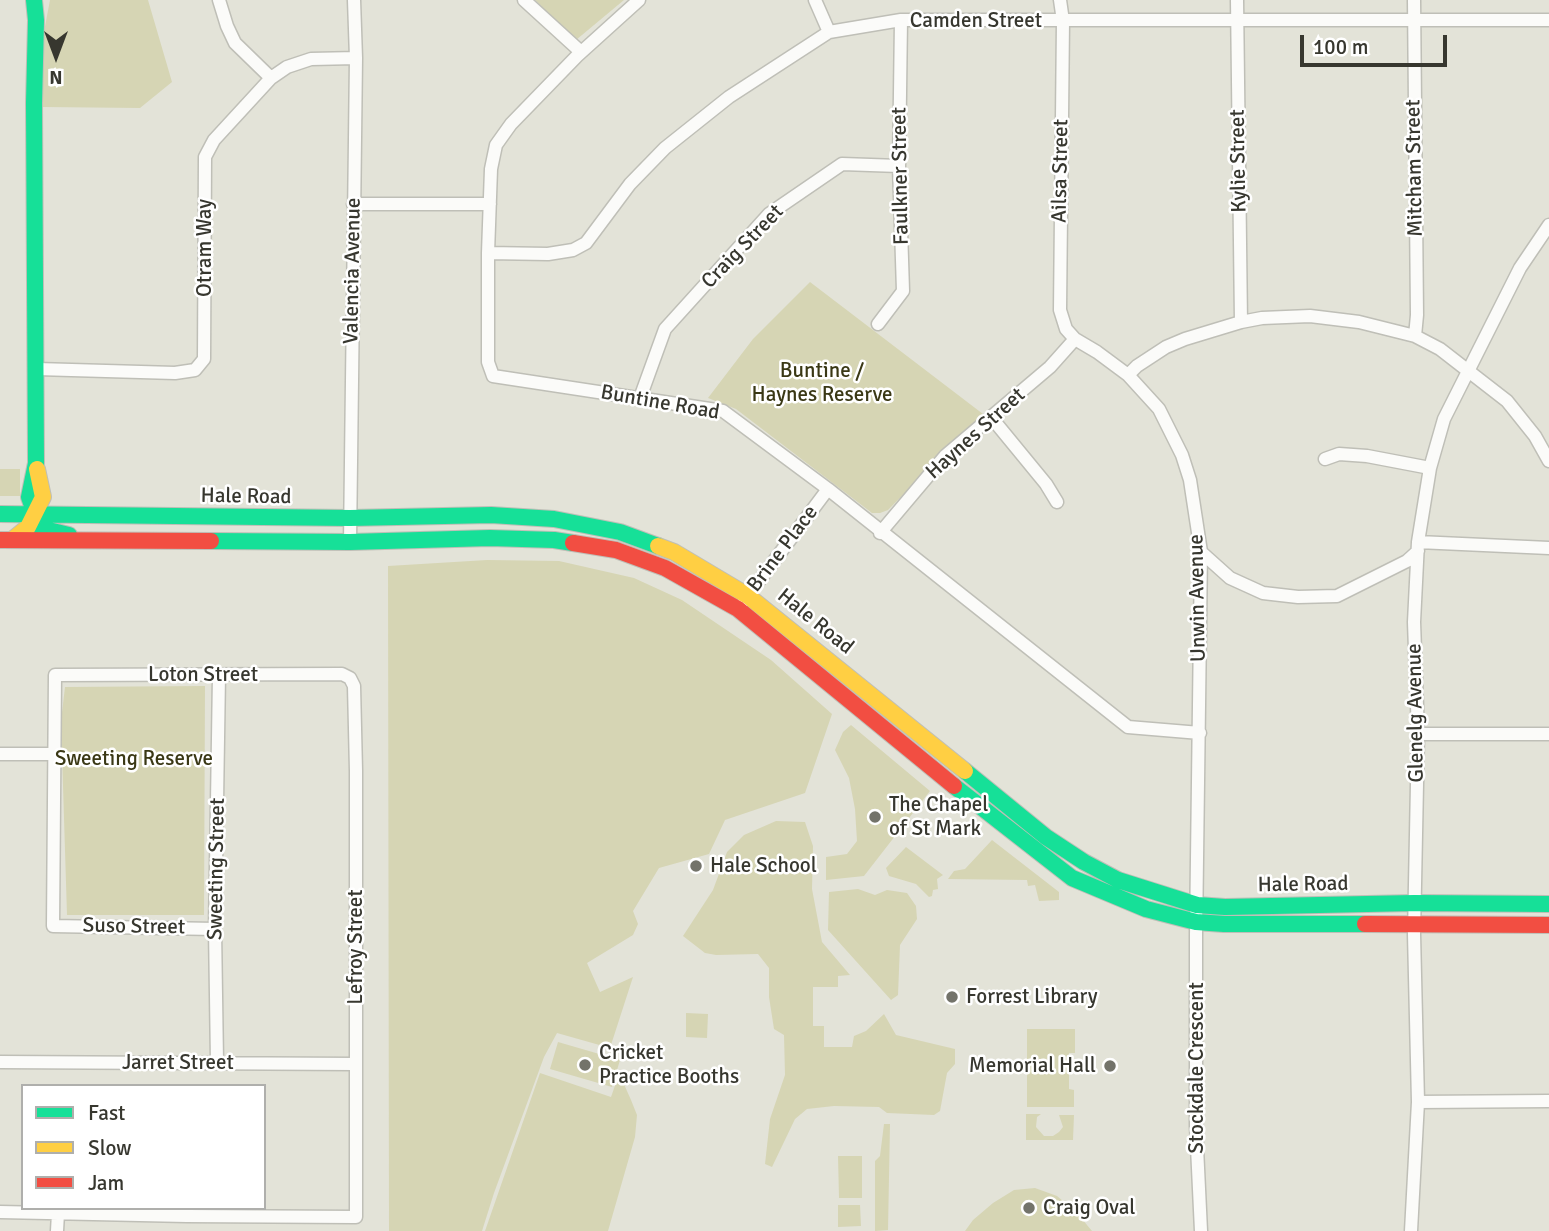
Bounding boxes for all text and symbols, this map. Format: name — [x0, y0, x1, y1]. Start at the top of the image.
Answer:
street label: Camden Street — [910, 8, 1042, 34]
north arrow — [21, 21, 91, 91]
scale bar — [1304, 21, 1451, 65]
text: 100 m — [1313, 34, 1368, 60]
text: N — [49, 65, 63, 89]
street label: Mitcham Street — [1401, 99, 1429, 237]
street label: Faulkner Street — [887, 107, 915, 245]
street label: Kylie Street — [1225, 109, 1253, 213]
street label: Ailsa Street — [1047, 119, 1075, 223]
street label: Valencia Avenue — [339, 198, 367, 344]
street label: Otram Way — [192, 199, 218, 297]
street label: Craig Street — [697, 200, 789, 294]
park label: Buntine / Haynes Reserve — [752, 358, 892, 408]
street label: Buntine Road — [599, 380, 721, 426]
street label: Haynes Street — [921, 383, 1031, 485]
street label: Hale Road — [200, 484, 292, 510]
street label: Brine Place — [742, 501, 824, 597]
street label: Unwin Avenue — [1184, 534, 1212, 662]
street label: Hale Road — [772, 584, 858, 660]
street label: Glenelg Avenue — [1402, 643, 1430, 783]
street label: Loton Street — [148, 662, 258, 688]
park label: Sweeting Reserve — [55, 746, 213, 772]
place label: The Chapel of St Mark — [889, 792, 988, 842]
street label: Sweeting Street — [203, 798, 231, 940]
marker: The Chapel of St Mark — [867, 809, 883, 825]
place label: Hale School — [710, 853, 817, 879]
marker: Hale School — [688, 858, 704, 874]
street label: Hale Road — [1257, 872, 1349, 898]
street label: Lefroy Street — [343, 889, 369, 1005]
street label: Suso Street — [82, 914, 186, 940]
street label: Stockdale Crescent — [1184, 982, 1210, 1154]
place label: Forrest Library — [966, 984, 1098, 1010]
marker: Forrest Library — [944, 989, 960, 1005]
place label: Cricket Practice Booths — [599, 1040, 739, 1090]
street label: Jarret Street — [122, 1050, 234, 1076]
place label: Memorial Hall — [969, 1053, 1096, 1079]
marker: Cricket Practice Booths — [577, 1057, 593, 1073]
marker: Memorial Hall — [1102, 1058, 1118, 1074]
legend — [21, 1084, 266, 1210]
text: Fast — [88, 1100, 125, 1126]
text: Slow — [88, 1135, 132, 1161]
text: Jam — [88, 1170, 124, 1196]
place label: Craig Oval — [1043, 1195, 1136, 1221]
marker: Craig Oval — [1021, 1200, 1037, 1216]

